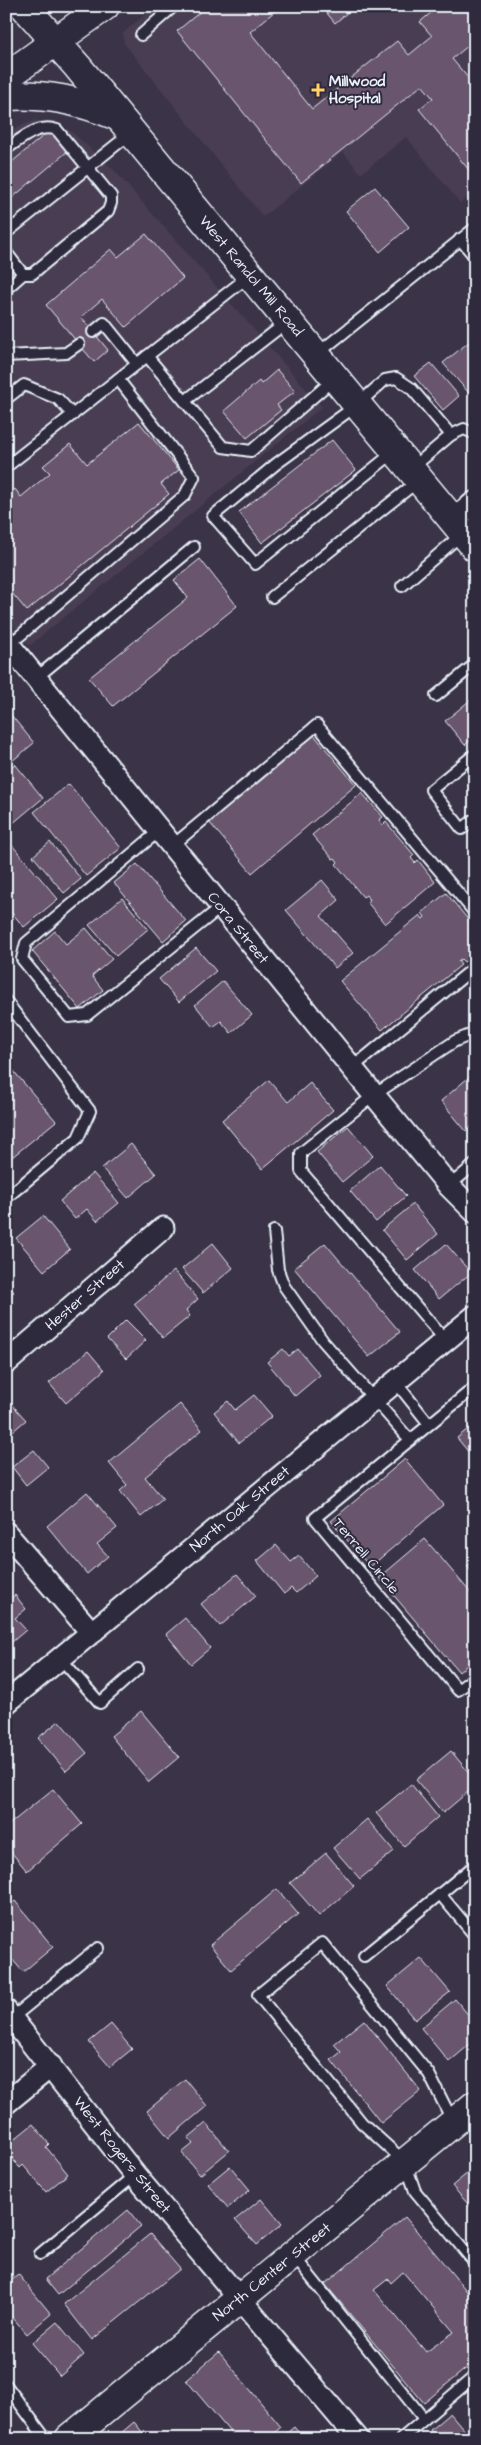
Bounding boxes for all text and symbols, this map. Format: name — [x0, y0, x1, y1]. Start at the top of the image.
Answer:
place label: Millwood Hospital — [329, 71, 385, 109]
marker: Millwood Hospital — [311, 83, 325, 97]
street label: West Randol Mill Road — [194, 211, 308, 341]
street label: Cora Street — [202, 887, 274, 969]
street label: Hester Street — [41, 1254, 129, 1336]
street label: North Oak Street — [185, 1461, 295, 1557]
street label: Terrell Circle — [328, 1513, 404, 1599]
street label: West Rogers Street — [67, 2092, 176, 2219]
street label: North Center Street — [208, 2218, 336, 2326]

